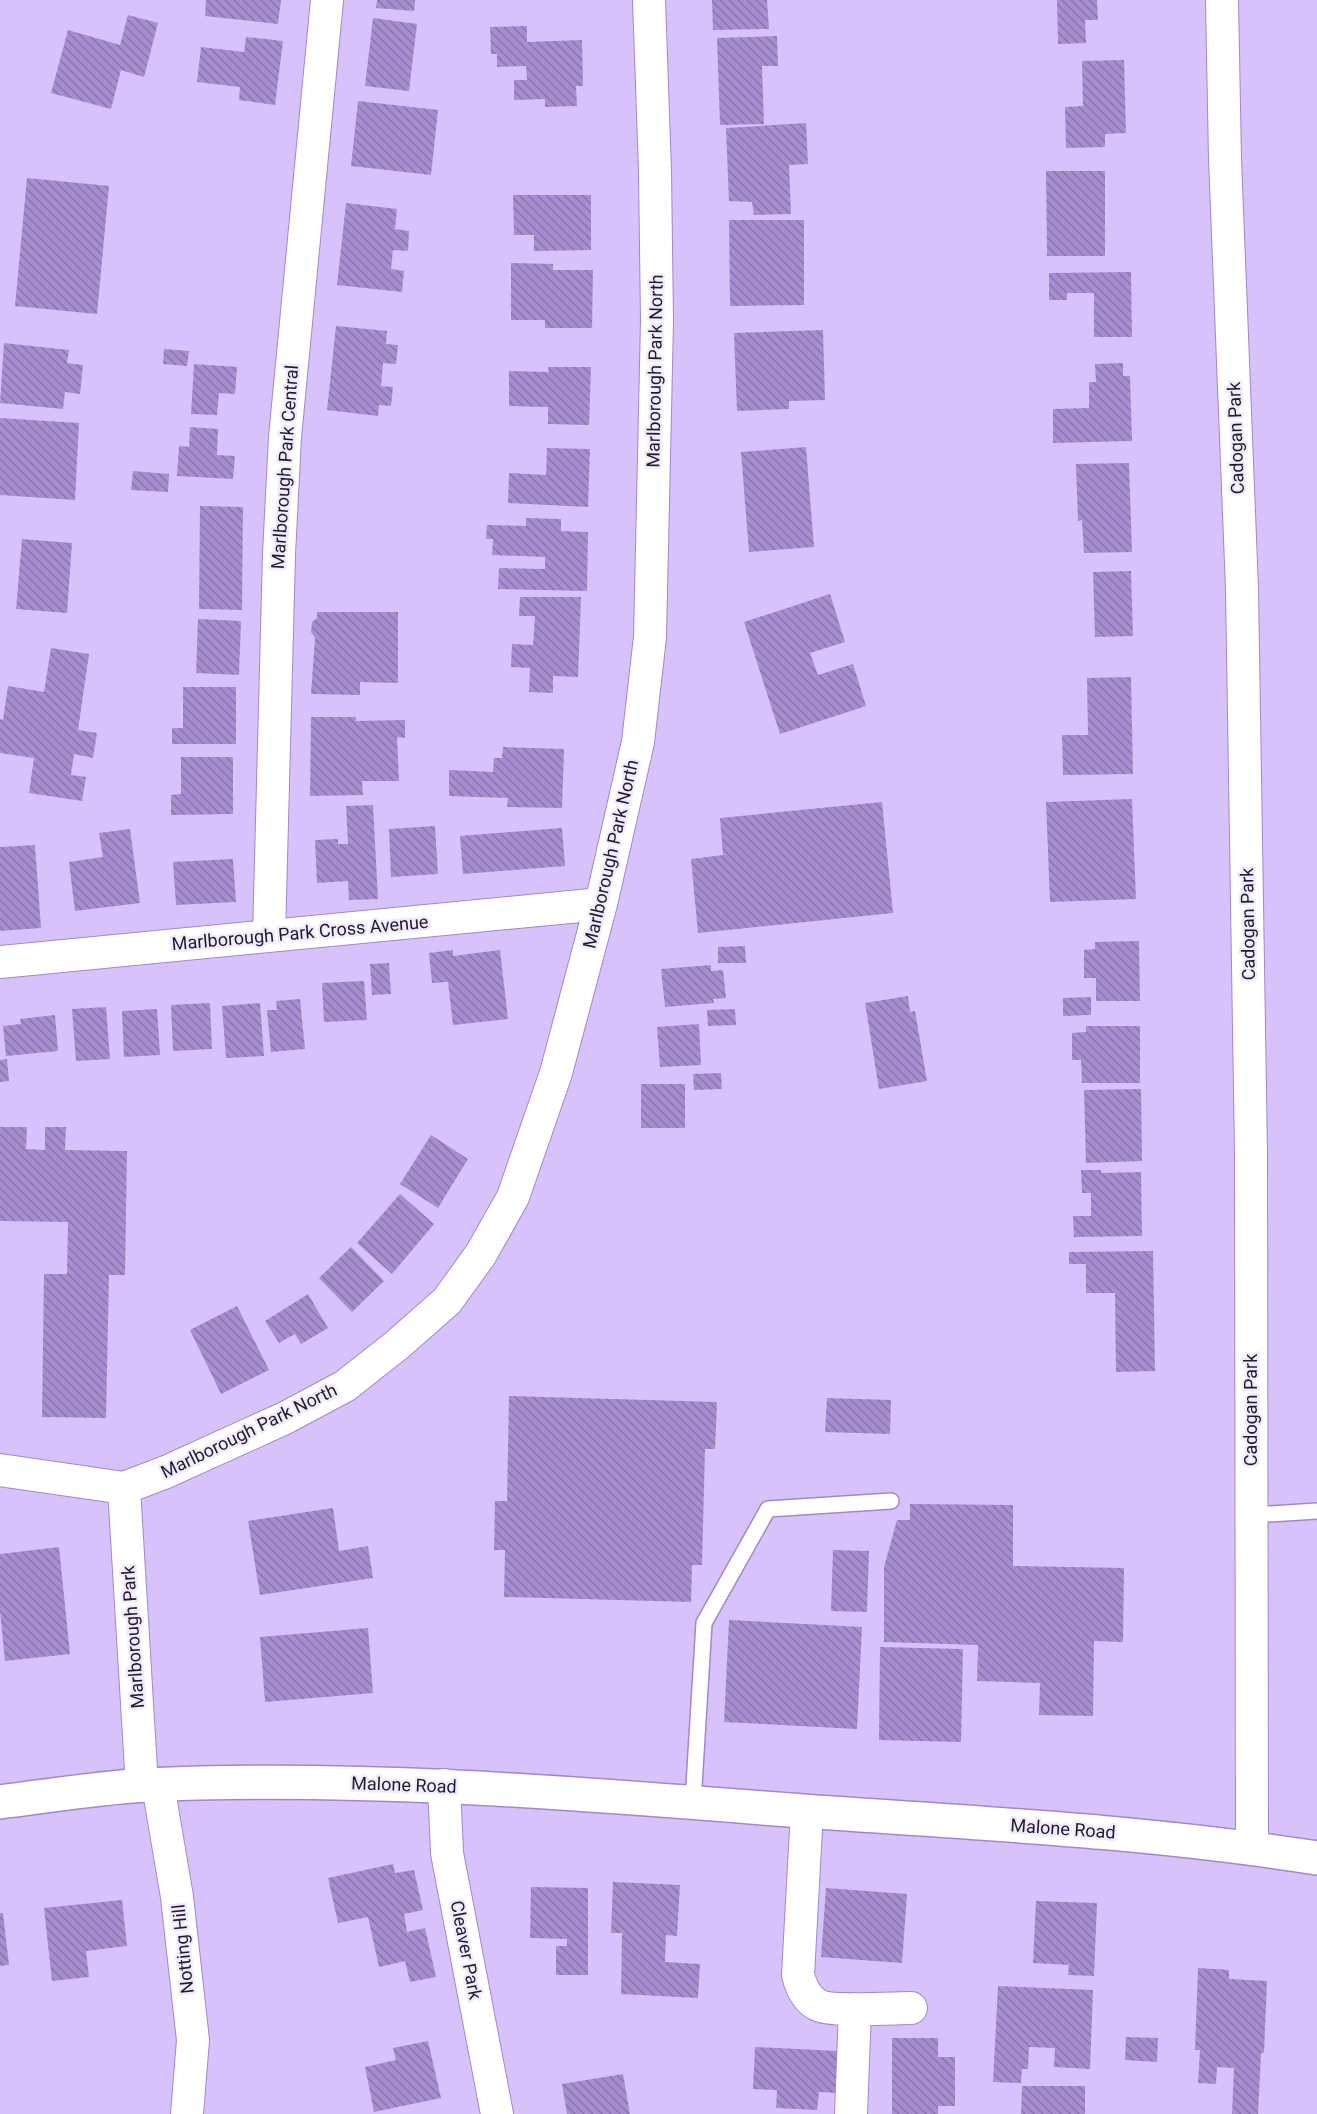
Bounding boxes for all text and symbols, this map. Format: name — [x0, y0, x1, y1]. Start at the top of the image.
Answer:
street label: Marlborough Park North — [642, 274, 667, 468]
street label: Marlborough Park Central — [267, 364, 302, 570]
street label: Cadogan Park — [1223, 381, 1248, 495]
street label: Marlborough Park North — [579, 757, 642, 950]
street label: Cadogan Park — [1236, 867, 1259, 980]
street label: Marlborough Park Cross Avenue — [171, 911, 429, 954]
street label: Cadogan Park — [1240, 1353, 1261, 1466]
street label: Marlborough Park North — [157, 1379, 340, 1482]
street label: Marlborough Park — [117, 1564, 148, 1709]
street label: Malone Road — [351, 1772, 457, 1797]
street label: Malone Road — [1010, 1814, 1116, 1843]
street label: Cleaver Park — [447, 1899, 487, 2002]
street label: Notting Hill — [167, 1903, 198, 1995]

